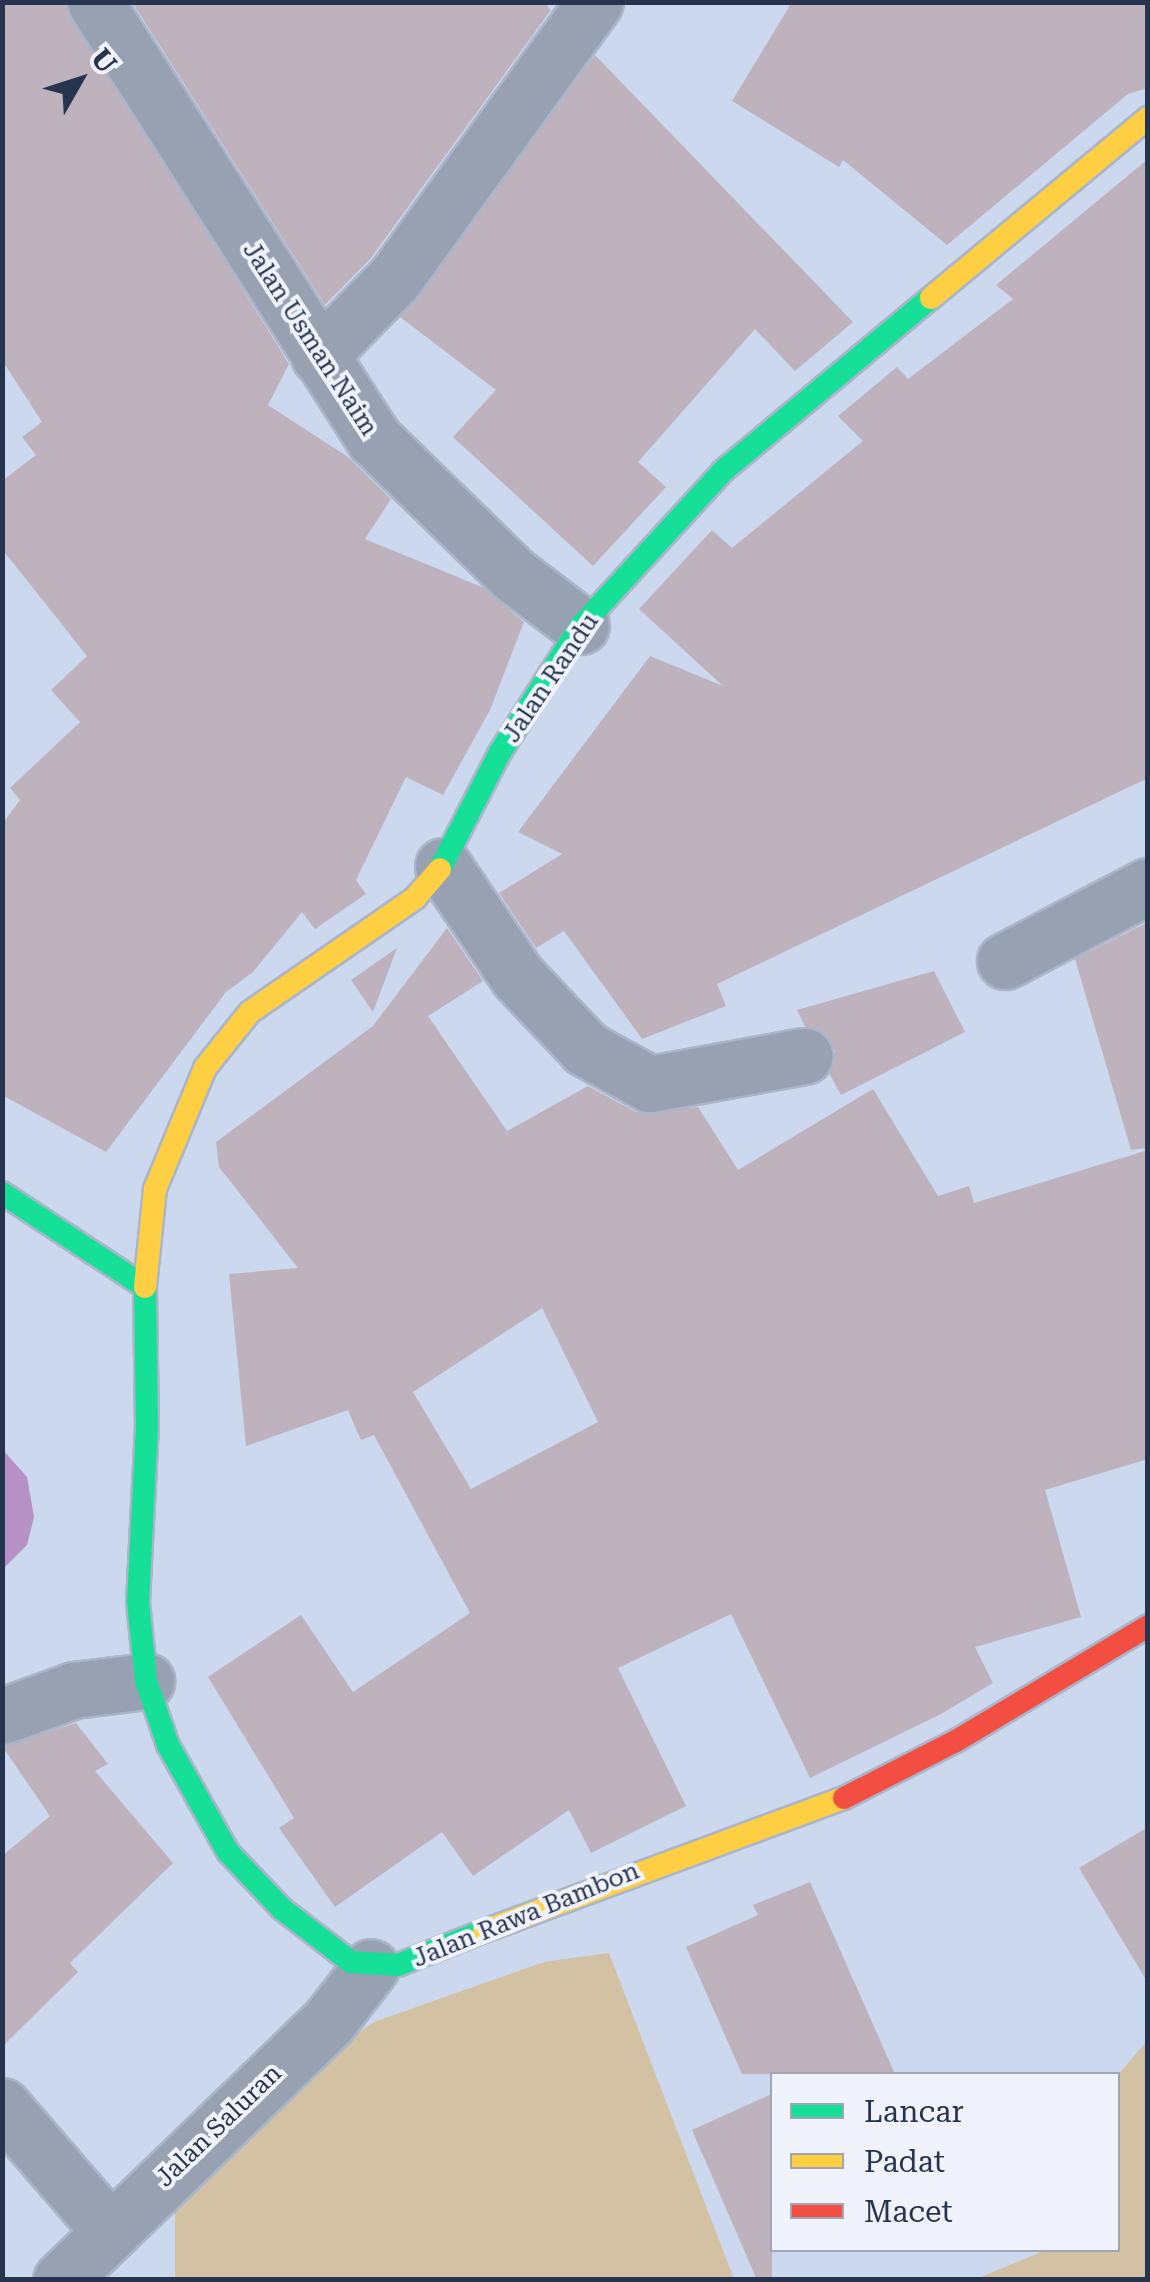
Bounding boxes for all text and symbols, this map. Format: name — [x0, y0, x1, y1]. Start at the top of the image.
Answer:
north arrow — [30, 30, 130, 130]
text: U — [84, 42, 123, 80]
street label: Jalan Usman Naim — [236, 236, 384, 442]
street label: Jalan Randu — [497, 608, 605, 748]
street label: Jalan Rawa Bambon — [409, 1856, 643, 1974]
street label: Jalan Saluran — [150, 2059, 288, 2193]
legend — [770, 2072, 1120, 2252]
text: Lancar — [864, 2094, 964, 2129]
text: Padat — [864, 2144, 945, 2179]
text: Macet — [864, 2194, 953, 2229]

